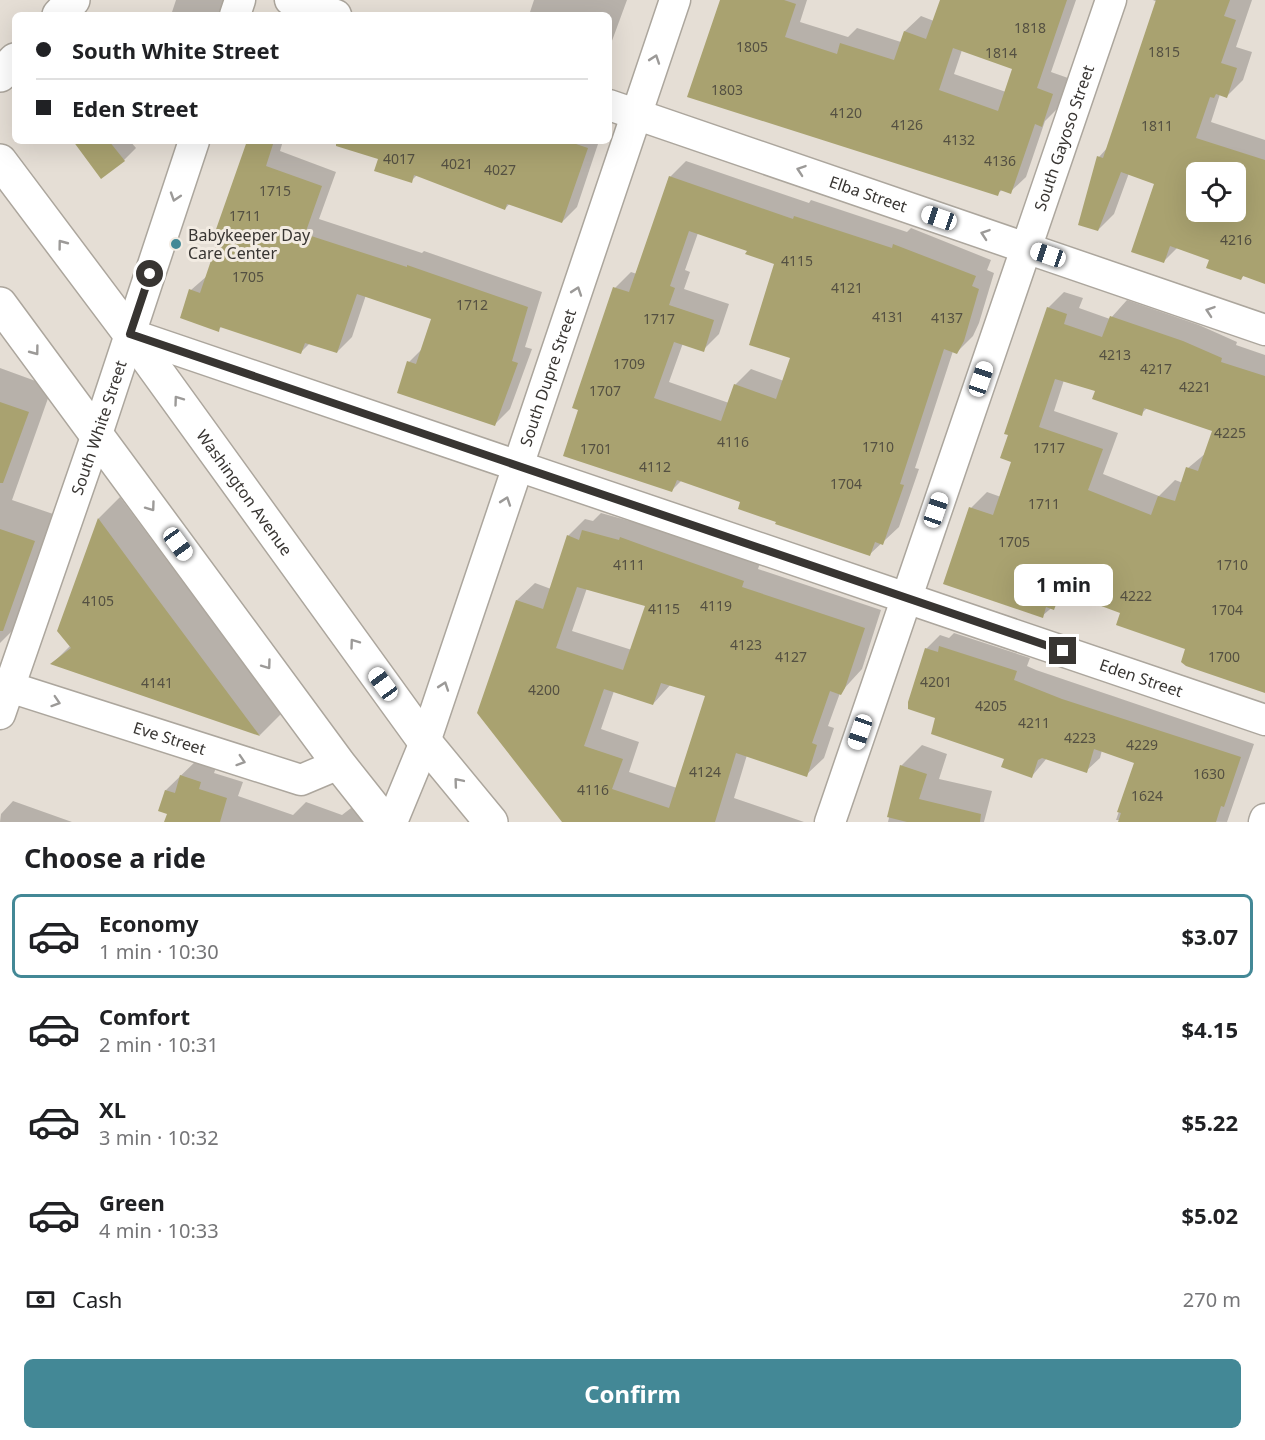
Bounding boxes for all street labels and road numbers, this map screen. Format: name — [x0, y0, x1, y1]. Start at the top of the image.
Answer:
street label: South Gayoso Street — [1029, 62, 1099, 214]
street label: Elba Street — [826, 170, 910, 217]
street label: South Dupre Street — [514, 306, 581, 449]
street label: South White Street — [66, 357, 132, 498]
street label: Washington Avenue — [192, 425, 298, 560]
street label: Eden Street — [1097, 654, 1186, 702]
street label: Eve Street — [131, 716, 209, 760]

